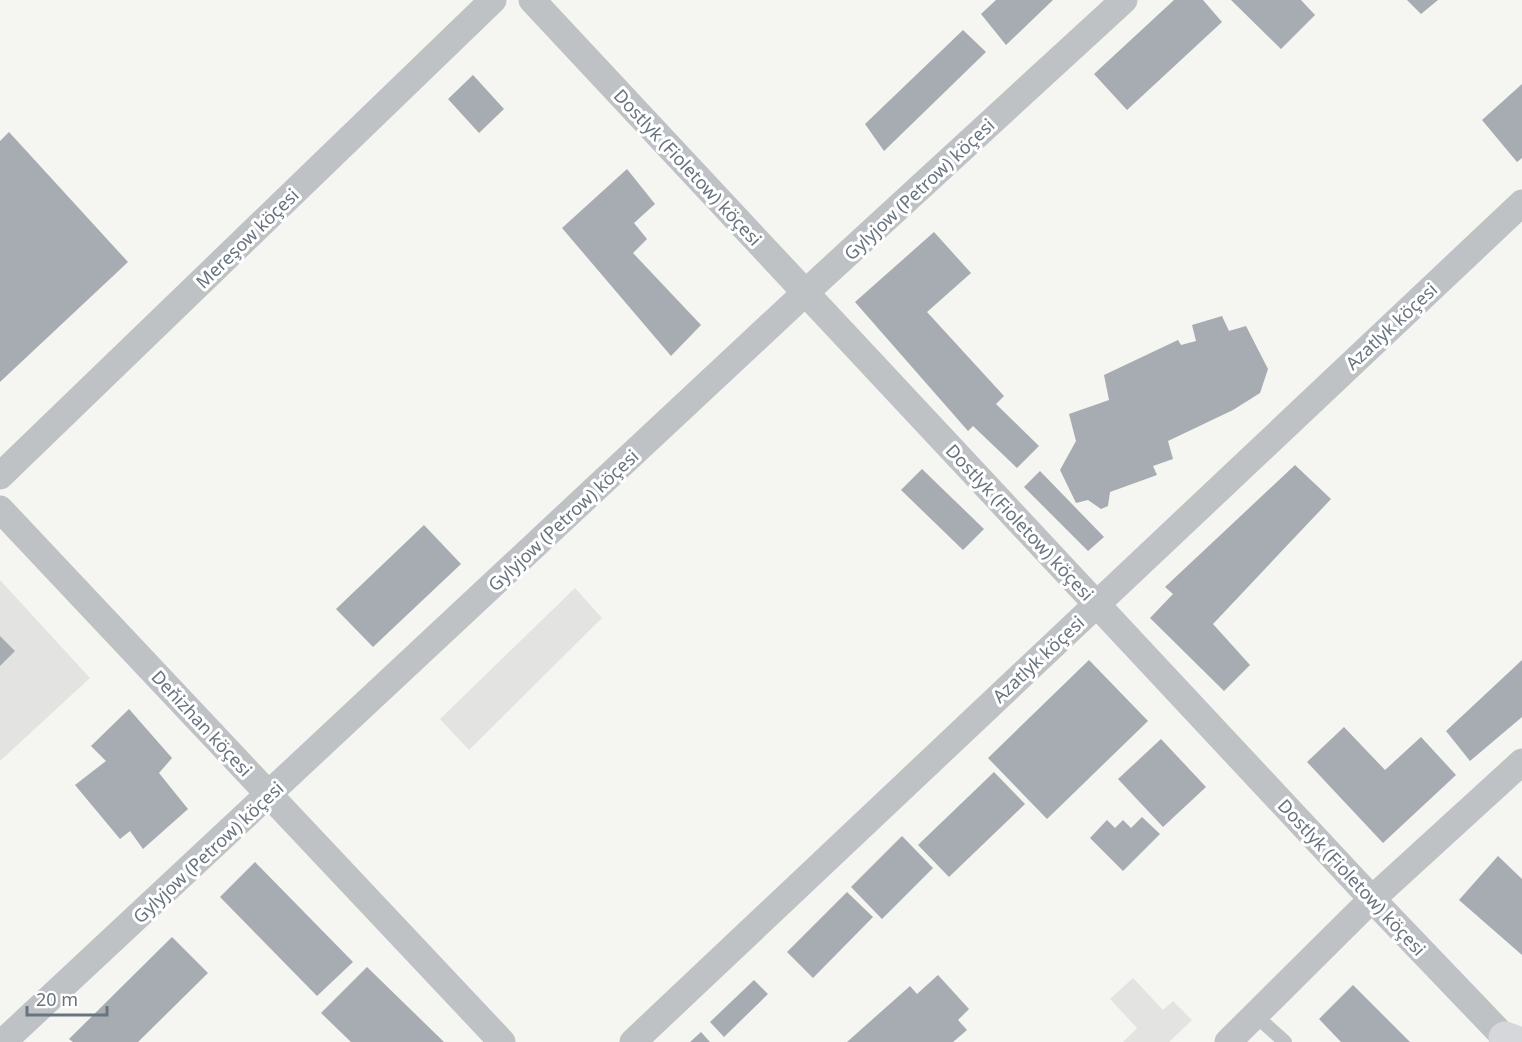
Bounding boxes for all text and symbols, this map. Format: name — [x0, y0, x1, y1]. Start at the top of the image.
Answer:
street label: Dostlyk (Fioletow) köçesi — [609, 83, 767, 251]
street label: Gylyjow (Petrow) köçesi — [839, 113, 999, 265]
street label: Mereşow köçesi — [190, 183, 304, 293]
street label: Azatlyk köçesi — [1340, 277, 1442, 375]
street label: Dostlyk (Fioletow) köçesi — [941, 438, 1099, 606]
street label: Gylyjow (Petrow) köçesi — [483, 444, 643, 596]
street label: Azatlyk köçesi — [987, 610, 1089, 708]
street label: Deňizhan köçesi — [146, 665, 258, 781]
street label: Gylyjow (Petrow) köçesi — [128, 776, 288, 928]
street label: Dostlyk (Fioletow) köçesi — [1273, 793, 1431, 961]
scale bar — [27, 979, 106, 1017]
text: 20 m — [36, 987, 78, 1011]

